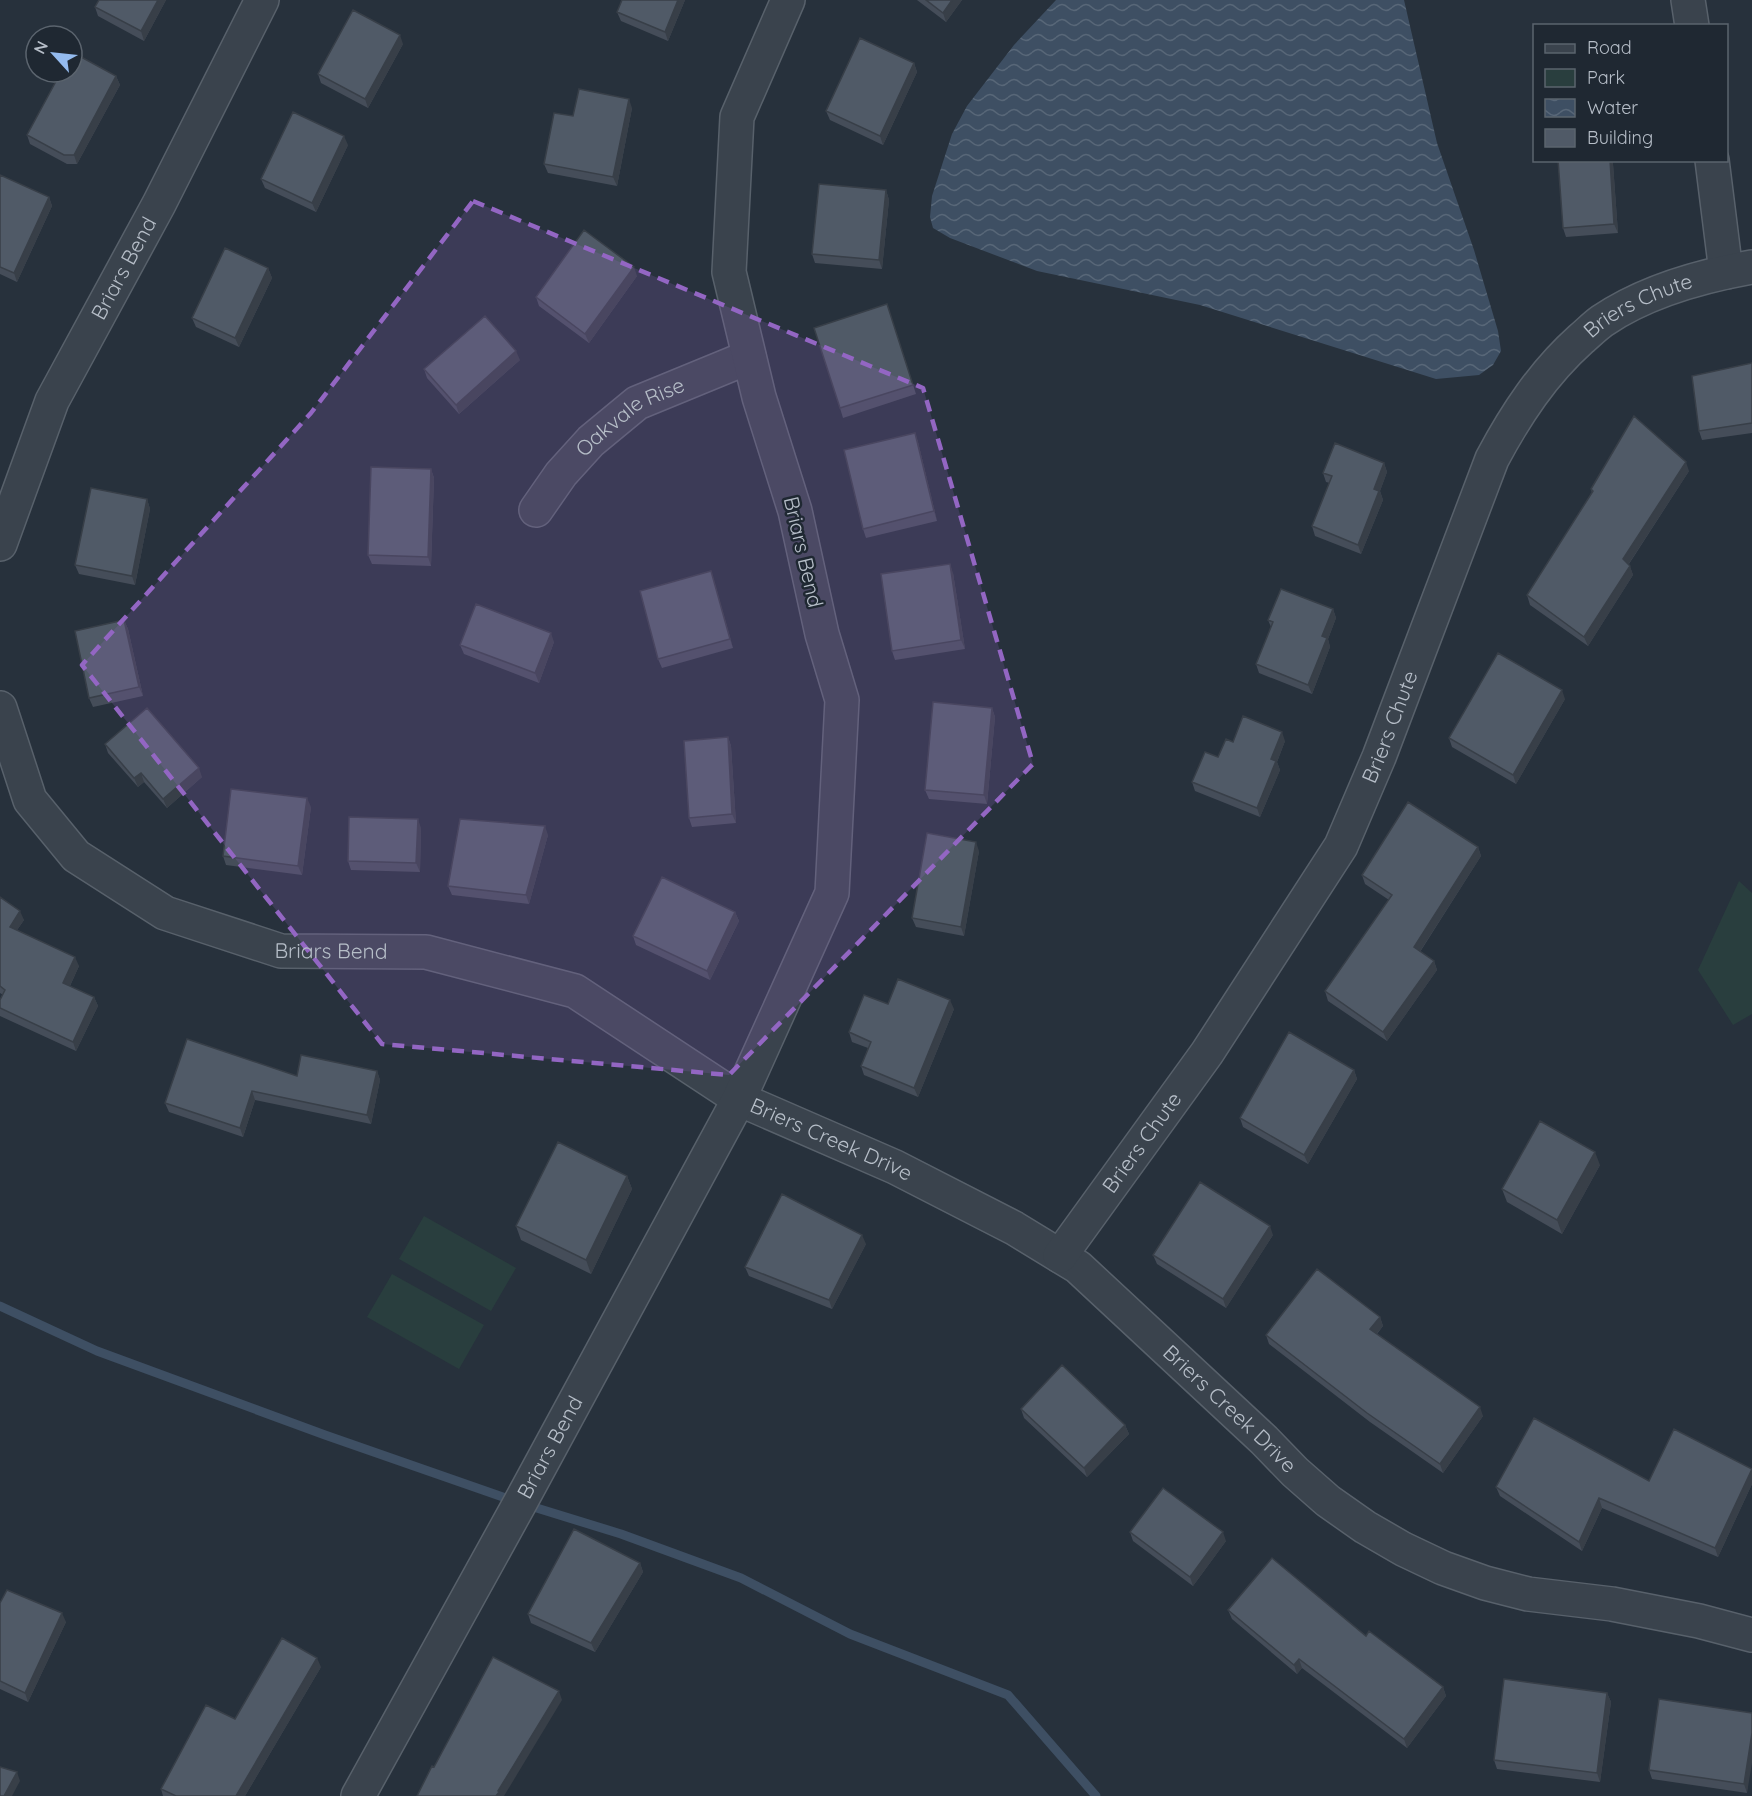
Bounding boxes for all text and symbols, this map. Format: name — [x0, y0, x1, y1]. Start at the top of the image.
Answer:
north arrow — [24, 24, 84, 84]
legend — [1533, 24, 1728, 162]
text: Road — [1587, 36, 1632, 59]
text: N — [29, 37, 52, 57]
text: Park — [1587, 66, 1625, 89]
text: Water — [1587, 96, 1638, 119]
text: Building — [1587, 126, 1653, 149]
street label: Briars Bend — [85, 212, 162, 324]
street label: Briers Chute — [1578, 267, 1695, 343]
street label: Oakvale Rise — [569, 371, 688, 461]
street label: Briars Bend — [779, 494, 829, 610]
street label: Briers Chute — [1355, 667, 1423, 787]
street label: Briars Bend — [274, 937, 388, 964]
street label: Briers Chute — [1096, 1086, 1187, 1198]
street label: Briers Creek Drive — [746, 1092, 917, 1186]
street label: Briers Creek Drive — [1158, 1339, 1303, 1478]
street label: Briars Bend — [511, 1391, 588, 1503]

